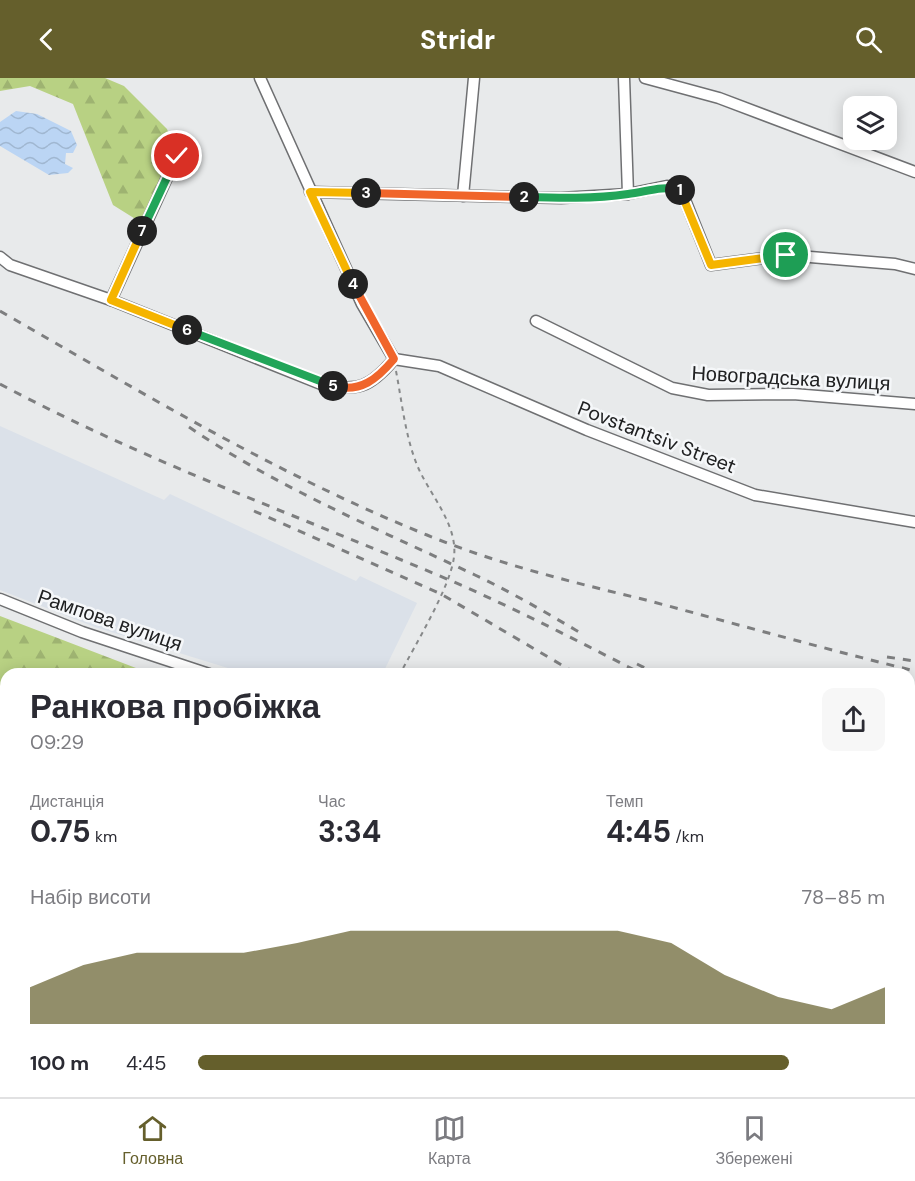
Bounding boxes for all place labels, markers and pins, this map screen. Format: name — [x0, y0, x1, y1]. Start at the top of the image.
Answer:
pin — [151, 130, 202, 181]
pin: 1 — [665, 175, 695, 205]
pin: 3 — [351, 178, 381, 208]
pin: 2 — [509, 182, 539, 212]
pin: 7 — [127, 216, 157, 246]
pin — [760, 229, 811, 280]
pin: 4 — [338, 269, 368, 299]
pin: 6 — [172, 315, 202, 345]
pin: 5 — [318, 371, 348, 401]

